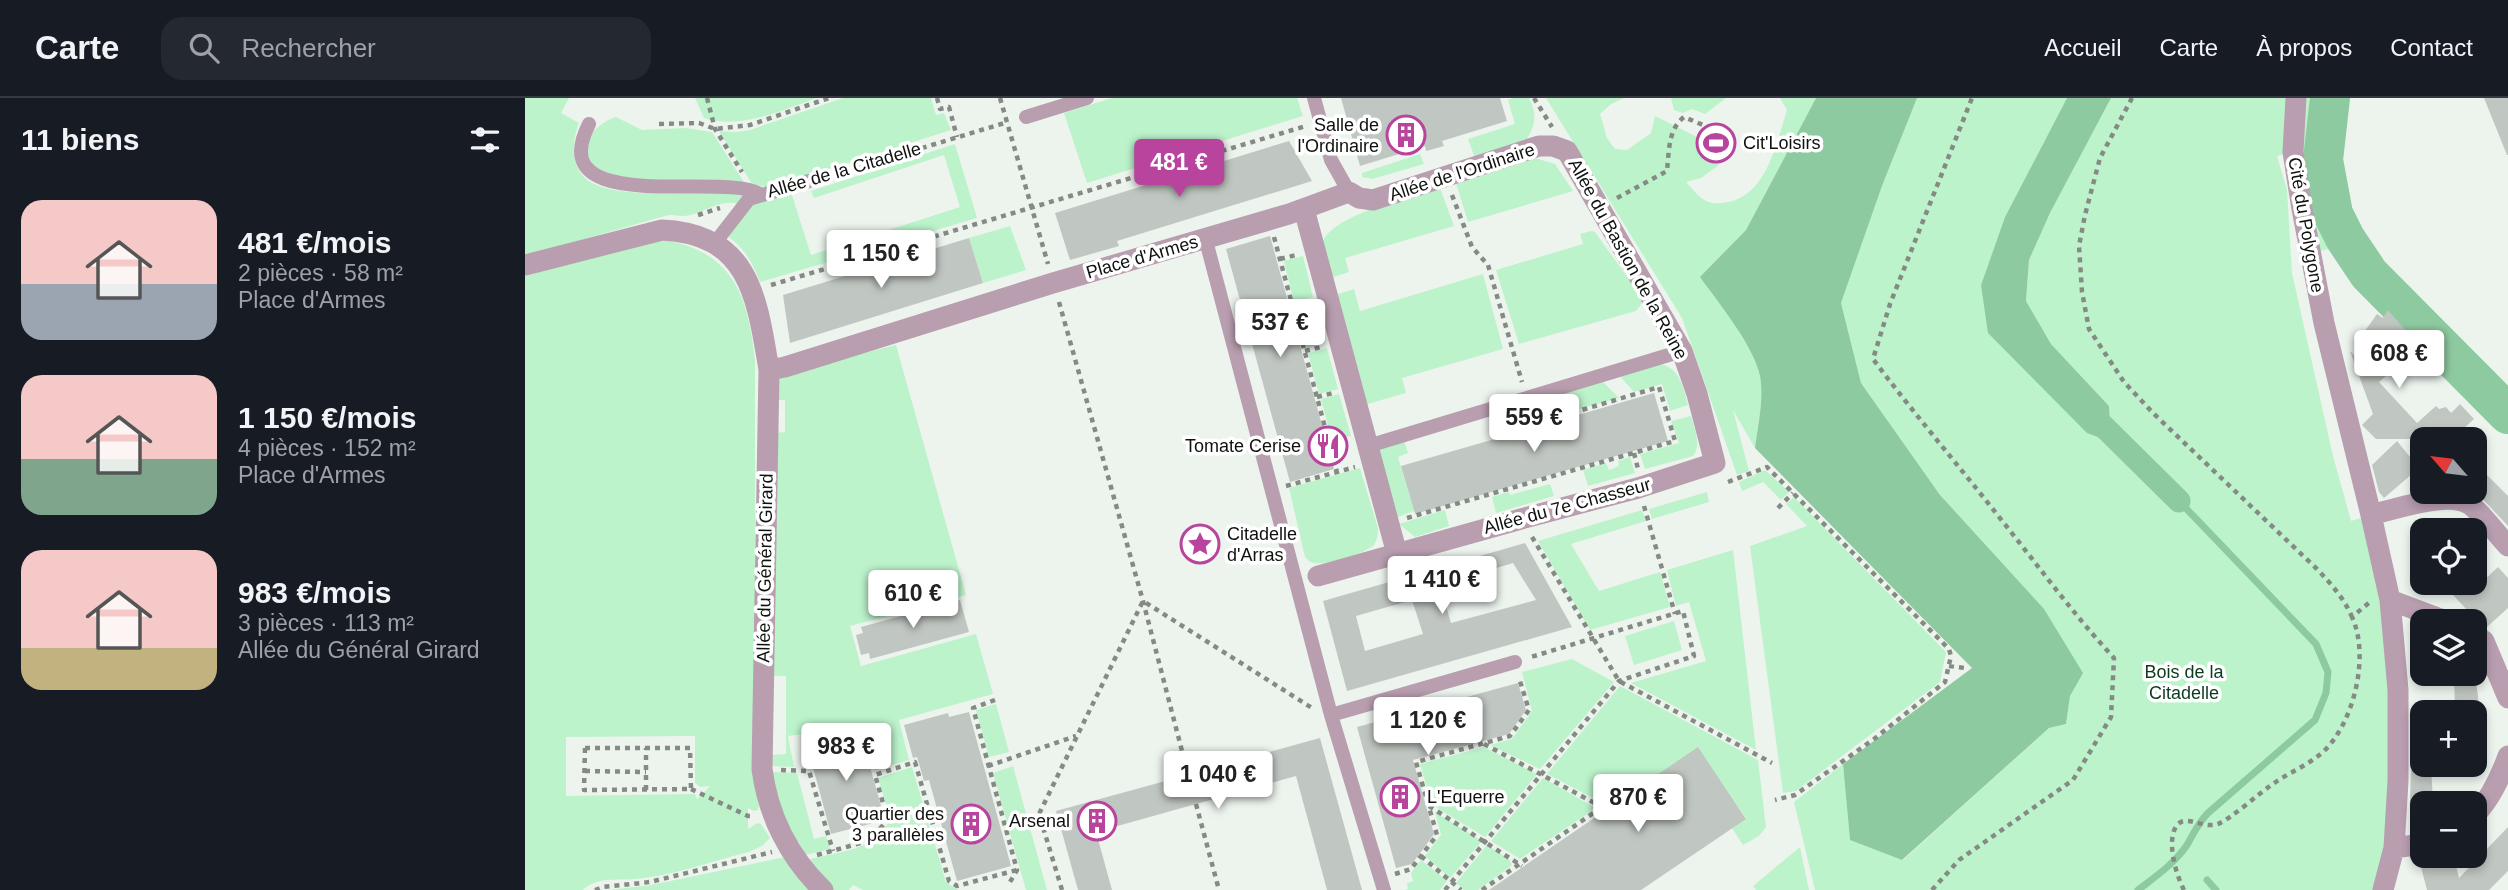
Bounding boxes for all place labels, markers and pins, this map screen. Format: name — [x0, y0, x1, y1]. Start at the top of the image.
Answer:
building icon: Salle de l'Ordinaire — [1385, 114, 1427, 156]
place label: Salle de l'Ordinaire — [1298, 115, 1379, 156]
sports icon: Cit'Loisirs — [1695, 122, 1737, 164]
place label: Cit'Loisirs — [1743, 133, 1820, 153]
pin: 481 € — [1130, 140, 1228, 199]
pin: 1 150 € — [816, 230, 946, 290]
pin: 537 € — [1231, 300, 1329, 359]
pin: 608 € — [2350, 330, 2448, 390]
pin: 559 € — [1485, 394, 1583, 454]
restaurant icon: Tomate Cerise — [1307, 425, 1349, 467]
place label: Tomate Cerise — [1185, 436, 1301, 456]
place icon: Citadelle d'Arras — [1179, 523, 1221, 565]
place label: Citadelle d'Arras — [1227, 524, 1297, 565]
pin: 1 410 € — [1377, 556, 1507, 616]
pin: 610 € — [864, 570, 962, 630]
pin: 1 120 € — [1363, 698, 1493, 757]
pin: 983 € — [797, 724, 895, 783]
pin: 1 040 € — [1153, 752, 1283, 811]
pin: 870 € — [1589, 774, 1687, 834]
building icon: L'Equerre — [1379, 776, 1421, 818]
place label: L'Equerre — [1427, 787, 1504, 807]
building icon: Arsenal — [1076, 800, 1118, 842]
building icon: Quartier des 3 parallèles — [950, 803, 992, 845]
place label: Quartier des 3 parallèles — [845, 804, 944, 845]
place label: Arsenal — [1009, 811, 1070, 831]

